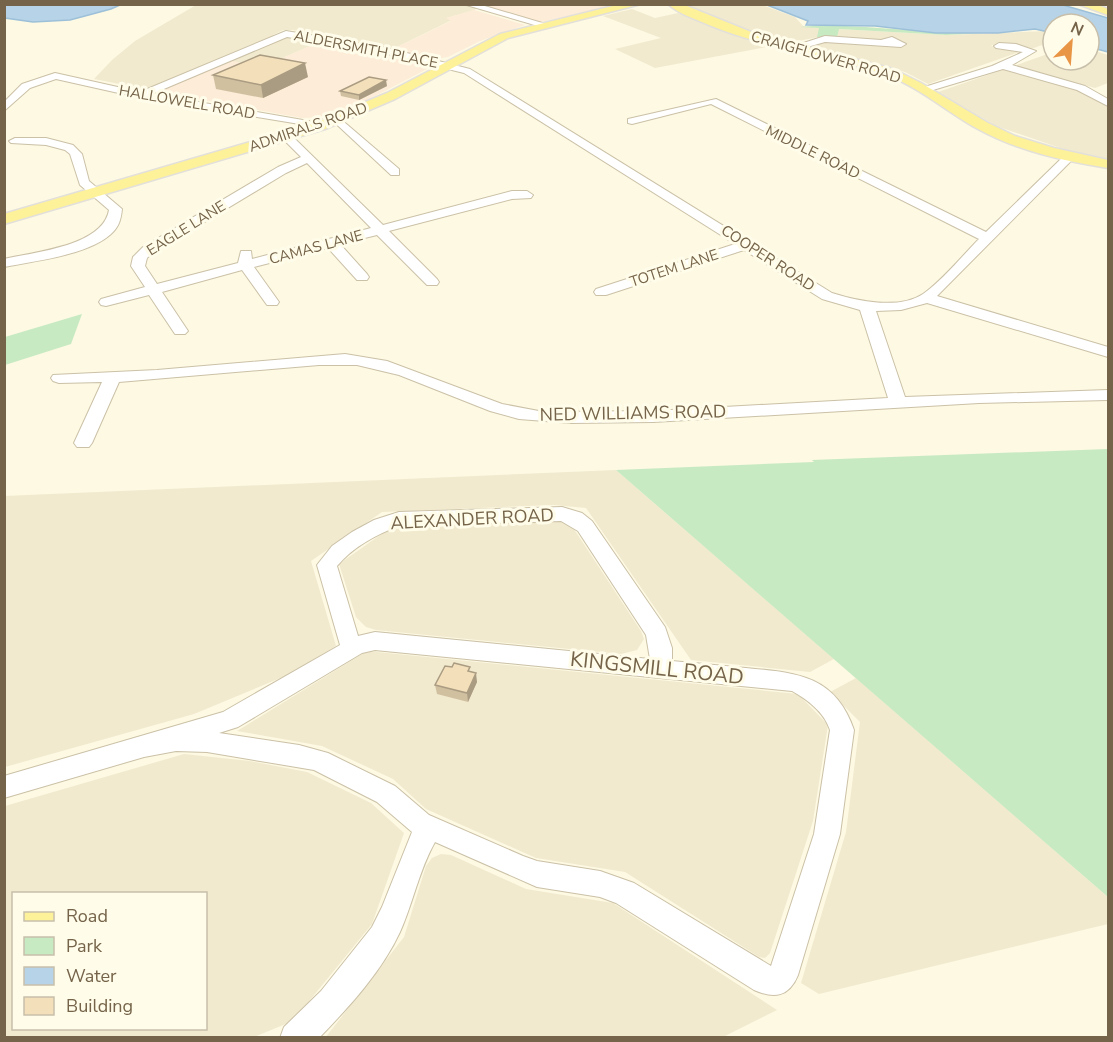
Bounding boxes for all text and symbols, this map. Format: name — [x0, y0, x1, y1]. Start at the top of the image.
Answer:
north arrow — [1041, 12, 1101, 72]
text: N — [1067, 17, 1087, 42]
street label: ALDERSMITH PLACE — [292, 25, 440, 73]
street label: CRAIGFLOWER ROAD — [749, 26, 903, 88]
street label: HALLOWELL ROAD — [117, 80, 257, 124]
street label: ADMIRALS ROAD — [246, 97, 370, 157]
street label: MIDDLE ROAD — [762, 120, 864, 184]
street label: EAGLE LANE — [143, 196, 229, 260]
street label: COOPER ROAD — [717, 220, 819, 296]
street label: CAMAS LANE — [267, 225, 365, 269]
street label: TOTEM LANE — [627, 244, 721, 292]
street label: NED WILLIAMS ROAD — [540, 399, 726, 427]
street label: ALEXANDER ROAD — [390, 503, 554, 535]
street label: KINGSMILL ROAD — [569, 645, 745, 691]
legend — [12, 892, 207, 1030]
text: Road — [66, 904, 108, 928]
text: Park — [66, 934, 103, 958]
text: Water — [66, 964, 117, 988]
text: Building — [66, 994, 133, 1018]

